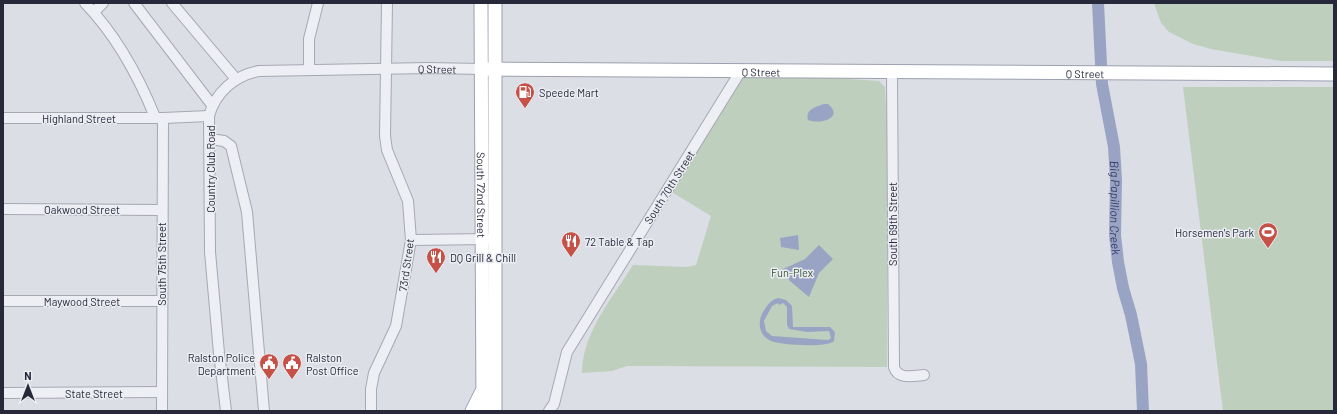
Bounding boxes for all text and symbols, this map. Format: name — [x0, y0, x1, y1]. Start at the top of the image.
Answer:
street label: Q Street — [418, 61, 457, 75]
street label: Q Street — [742, 65, 780, 78]
street label: Q Street — [1066, 66, 1104, 80]
fuel station icon: Speede Mart — [514, 81, 536, 109]
place label: Speede Mart — [539, 86, 599, 99]
street label: Highland Street — [42, 112, 116, 125]
street label: Country Club Road — [204, 125, 217, 213]
street label: South 70th Street — [641, 148, 697, 226]
street label: South 72nd Street — [475, 152, 489, 238]
water label: Big Papillion Creek — [1108, 160, 1124, 256]
street label: South 69th Street — [886, 182, 899, 266]
street label: Oakwood Street — [44, 203, 120, 216]
sports icon: Horsemen's Park — [1257, 221, 1279, 249]
street label: South 75th Street — [155, 222, 168, 306]
place label: Horsemen's Park — [1175, 226, 1254, 239]
restaurant icon: 72 Table & Tap — [560, 230, 582, 258]
place label: 72 Table & Tap — [585, 235, 654, 248]
street label: 73rd Street — [396, 238, 416, 292]
restaurant icon: DQ Grill & Chill — [425, 246, 447, 274]
place label: DQ Grill & Chill — [450, 251, 516, 264]
park label: Fun-Plex — [771, 266, 813, 279]
street label: Maywood Street — [44, 295, 120, 308]
place label: Ralston Police Department — [188, 351, 255, 377]
place label: Ralston Post Office — [306, 351, 359, 377]
public building icon: Ralston Police Department — [258, 352, 280, 380]
public building icon: Ralston Post Office — [281, 352, 303, 380]
north arrow — [8, 366, 48, 406]
text: N — [24, 369, 32, 382]
street label: State Street — [65, 387, 123, 400]

